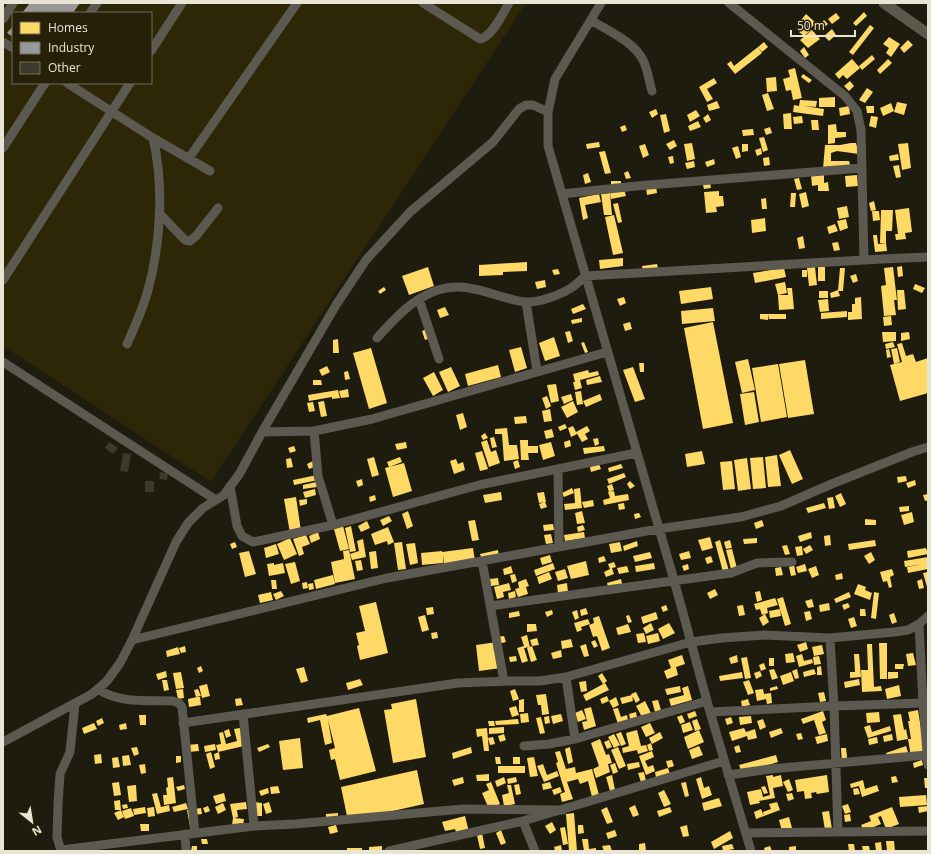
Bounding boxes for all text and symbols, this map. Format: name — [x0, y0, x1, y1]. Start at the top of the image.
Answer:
legend — [12, 12, 152, 84]
scale bar — [791, 12, 855, 38]
text: 50 m — [797, 17, 825, 34]
text: Homes — [48, 19, 88, 36]
text: Industry — [48, 39, 95, 56]
text: Other — [48, 59, 81, 76]
north arrow — [12, 802, 52, 842]
text: N — [30, 822, 45, 840]

